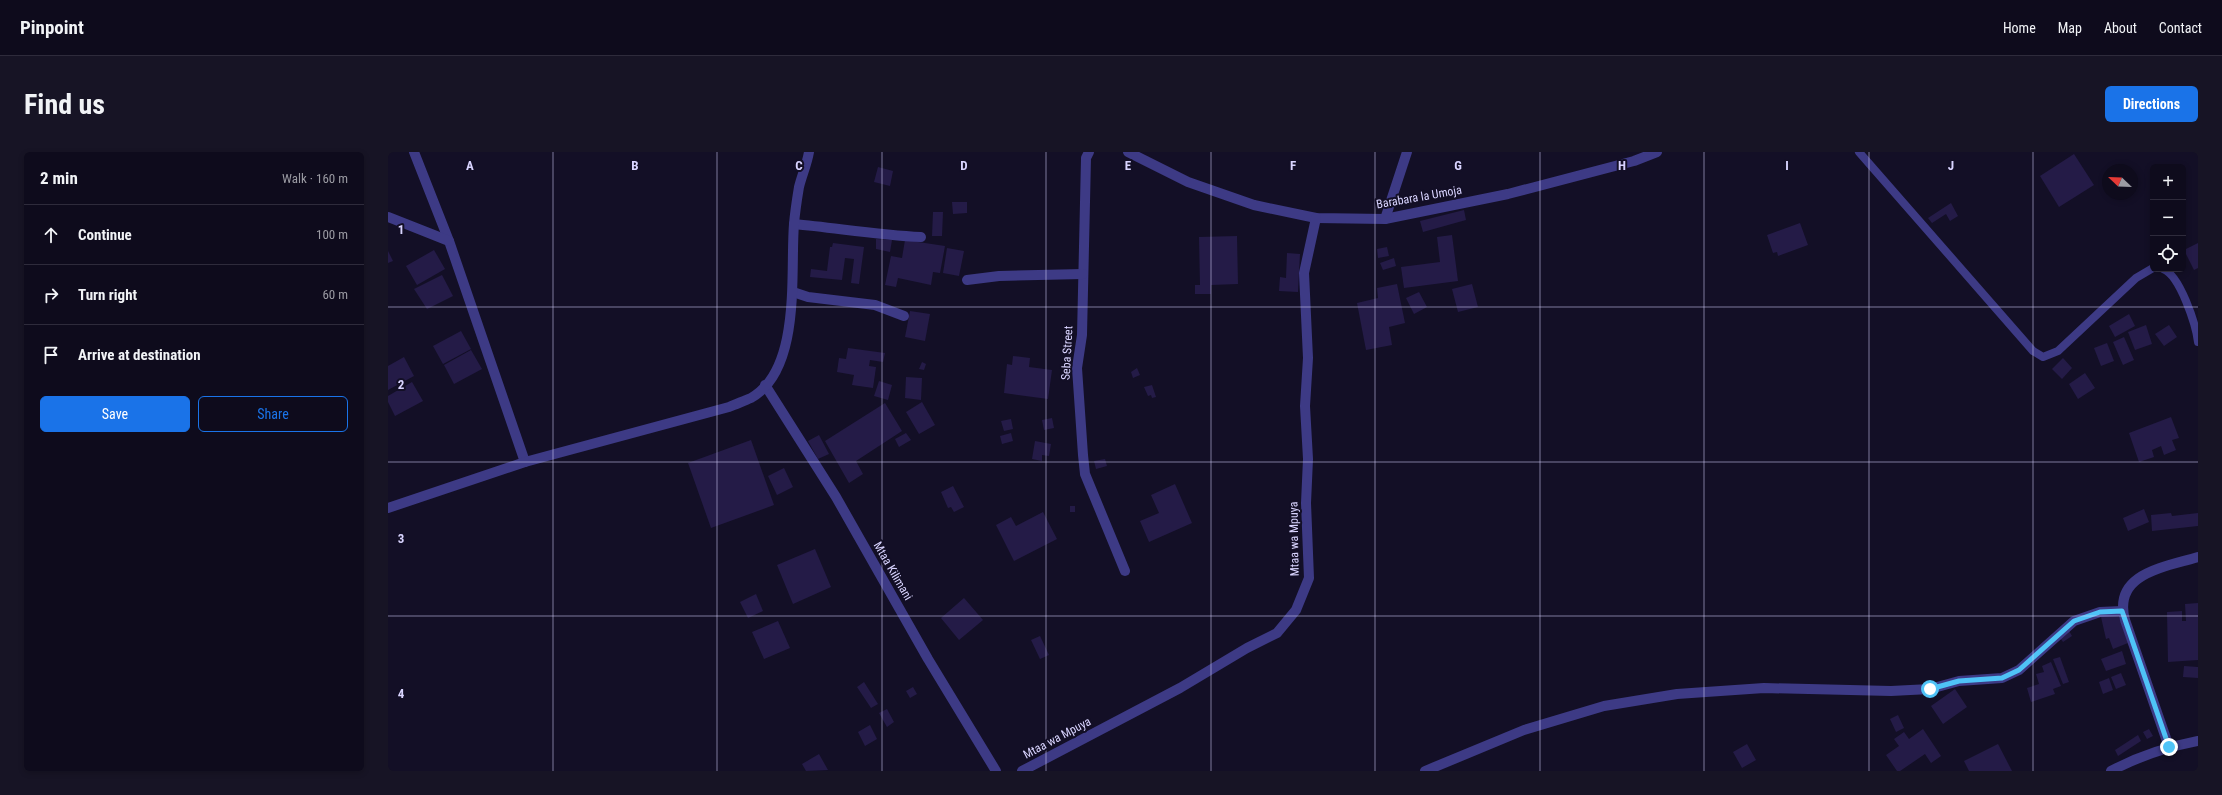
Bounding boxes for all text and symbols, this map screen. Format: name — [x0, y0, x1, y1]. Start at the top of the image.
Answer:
text: Pinpoint — [20, 16, 84, 39]
text: Home — [2003, 20, 2036, 36]
text: Map — [2058, 20, 2082, 36]
text: About — [2104, 20, 2137, 36]
text: Contact — [2159, 20, 2202, 36]
button: Directions — [2105, 86, 2198, 122]
text: Find us — [24, 88, 105, 121]
text: A — [466, 158, 474, 173]
text: B — [631, 158, 639, 173]
text: C — [795, 158, 803, 173]
text: D — [960, 158, 968, 173]
text: E — [1125, 158, 1132, 173]
text: F — [1290, 158, 1296, 173]
text: G — [1454, 158, 1462, 173]
text: H — [1618, 158, 1626, 173]
text: I — [1785, 158, 1789, 173]
text: J — [1948, 158, 1954, 173]
north arrow — [2102, 164, 2138, 200]
map controls — [2150, 164, 2186, 272]
button: + — [2150, 164, 2186, 200]
text: 2 min — [40, 168, 78, 188]
text: Walk · 160 m — [282, 171, 348, 186]
street label: Barabara la Umoja — [1375, 183, 1463, 211]
button: − — [2150, 200, 2186, 236]
text: 1 — [398, 222, 404, 237]
icon: ahead — [40, 224, 62, 246]
text: Continue — [78, 226, 132, 244]
text: 100 m — [316, 227, 348, 242]
button: locate — [2150, 236, 2186, 272]
icon: right — [40, 284, 62, 306]
text: Turn right — [78, 286, 137, 304]
text: 60 m — [322, 287, 348, 302]
street label: Seba Street — [1059, 325, 1075, 381]
icon: arrive — [40, 344, 62, 366]
text: Arrive at destination — [78, 346, 201, 364]
text: 2 — [398, 377, 405, 392]
button: Save — [40, 396, 190, 432]
button: Share — [198, 396, 348, 432]
street label: Mtaa wa Mpuya — [1286, 501, 1302, 576]
text: 3 — [398, 531, 404, 546]
street label: Mtaa Kilimani — [871, 539, 915, 603]
route start — [1921, 680, 1939, 698]
text: 4 — [398, 686, 405, 701]
street label: Mtaa wa Mpuya — [1021, 714, 1093, 762]
route end — [2160, 738, 2178, 756]

